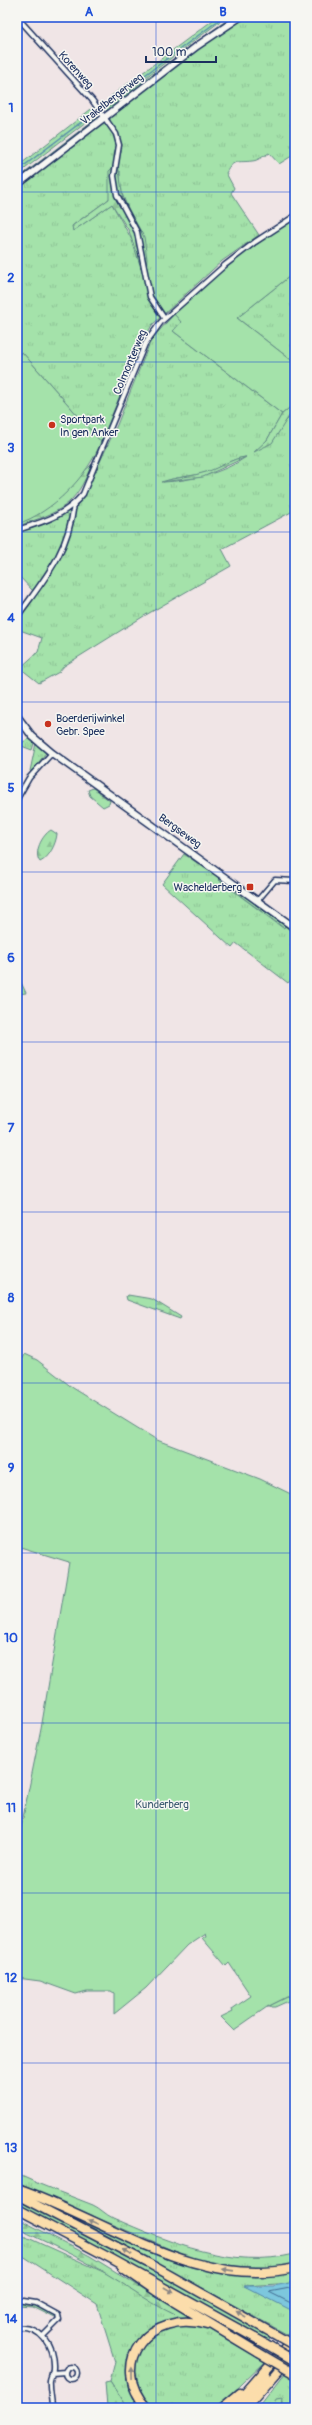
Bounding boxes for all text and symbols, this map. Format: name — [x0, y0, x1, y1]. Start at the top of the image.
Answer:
text: A — [85, 4, 94, 20]
text: B — [219, 4, 227, 20]
scale bar — [146, 38, 216, 64]
text: 100 m — [152, 45, 187, 60]
street label: Korenweg — [56, 49, 97, 92]
street label: Vrakelbergerweg — [78, 70, 146, 128]
text: 1 — [8, 100, 14, 116]
text: 2 — [7, 270, 15, 286]
street label: Colmonterweg — [111, 327, 150, 396]
place label: Sportpark In gen Anker — [60, 413, 118, 439]
marker: Sportpark In gen Anker — [47, 420, 57, 430]
text: 3 — [7, 440, 15, 456]
text: 4 — [7, 610, 15, 626]
place label: Boerderijwinkel Gebr. Spee — [56, 712, 125, 738]
marker: Boerderijwinkel Gebr. Spee — [43, 719, 53, 729]
text: 5 — [7, 780, 15, 796]
street label: Bergseweg — [156, 811, 204, 851]
place label: Wachelderberg — [174, 881, 242, 894]
marker: Wachelderberg — [245, 882, 255, 892]
text: 6 — [7, 950, 15, 966]
text: 7 — [8, 1120, 15, 1136]
text: 8 — [8, 1290, 15, 1306]
text: 9 — [8, 1460, 15, 1476]
text: 10 — [4, 1630, 18, 1646]
park label: Kunderberg — [135, 1798, 189, 1811]
text: 11 — [6, 1800, 16, 1816]
text: 12 — [5, 1970, 17, 1986]
text: 13 — [5, 2140, 17, 2156]
one-way arrow — [87, 2218, 99, 2224]
one-way arrow — [121, 2248, 133, 2255]
one-way arrow — [222, 2267, 234, 2273]
one-way arrow — [164, 2286, 174, 2294]
text: 14 — [5, 2311, 18, 2327]
one-way arrow — [235, 2311, 247, 2318]
one-way arrow — [129, 2367, 136, 2379]

